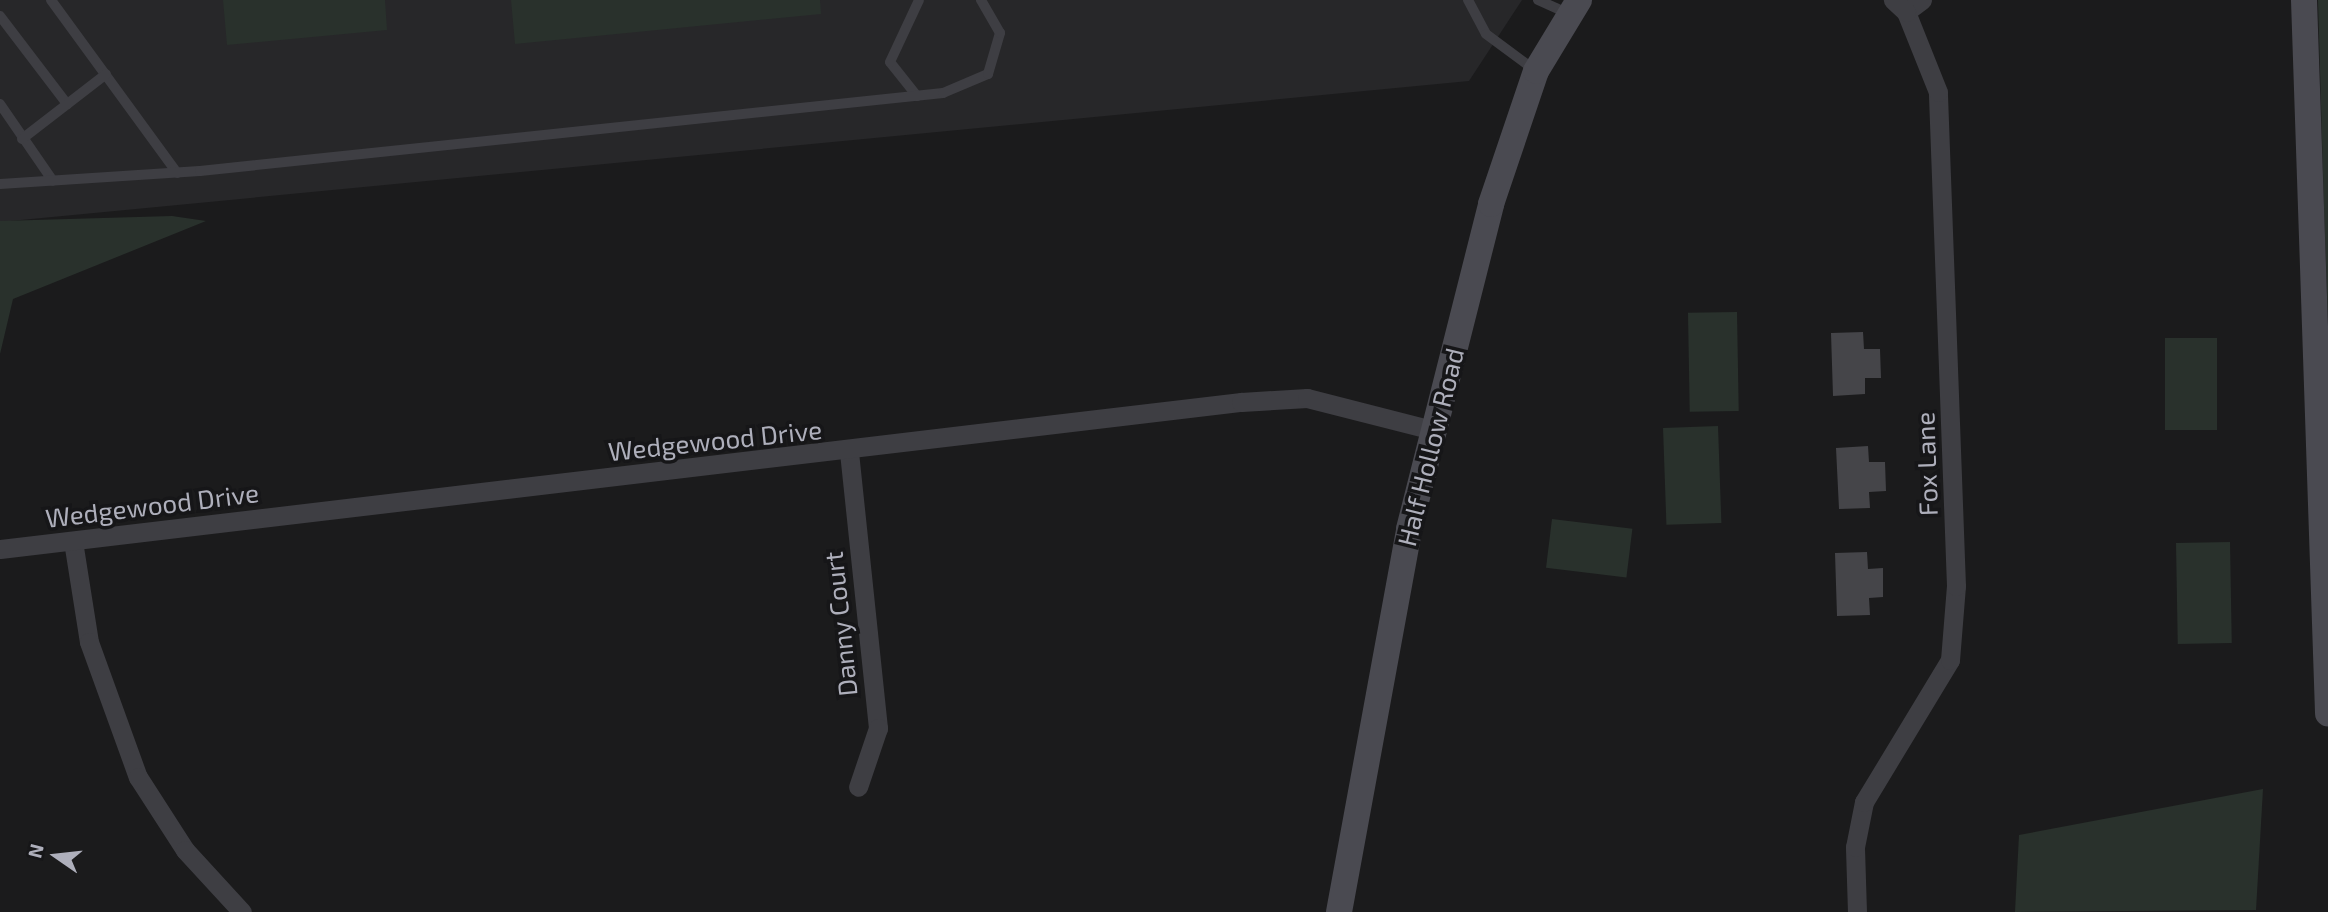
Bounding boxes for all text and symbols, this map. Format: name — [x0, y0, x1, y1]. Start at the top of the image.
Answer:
street label: Half Hollow Road — [1390, 344, 1470, 550]
street label: Fox Lane — [1909, 411, 1943, 517]
street label: Wedgewood Drive — [607, 413, 823, 467]
street label: Wedgewood Drive — [44, 476, 260, 534]
street label: Danny Court — [817, 550, 863, 698]
north arrow — [21, 821, 91, 891]
text: N — [22, 841, 48, 860]

